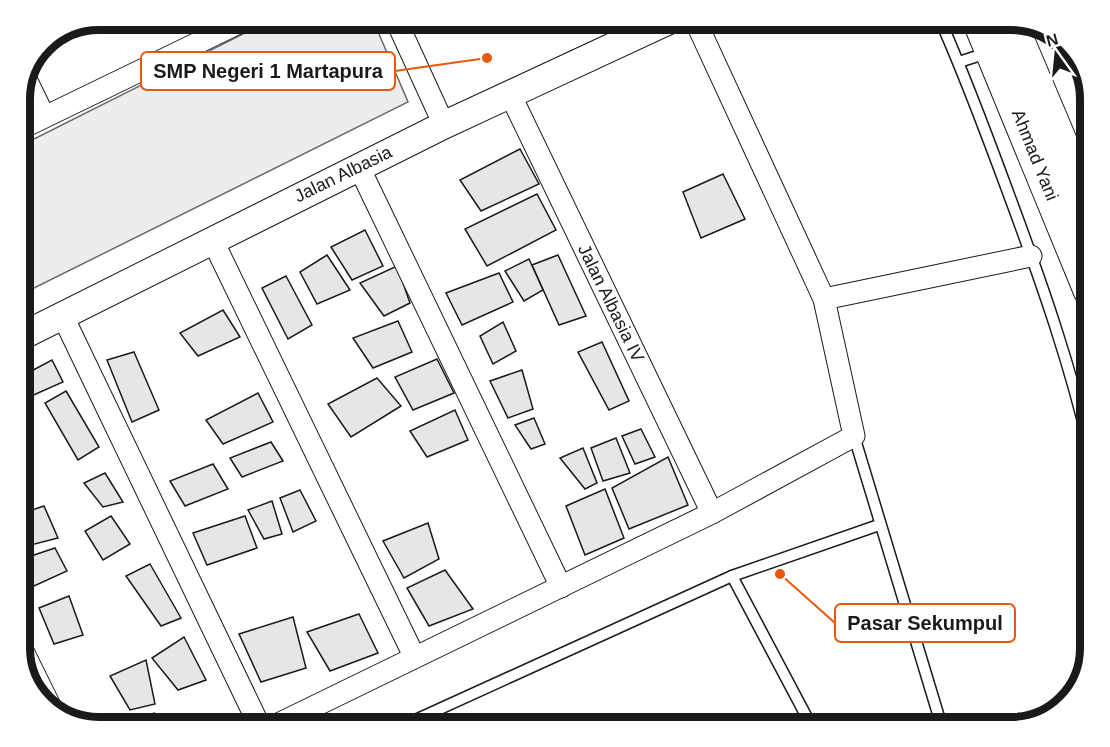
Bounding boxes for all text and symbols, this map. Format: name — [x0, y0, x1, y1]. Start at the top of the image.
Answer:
north arrow — [1026, 24, 1086, 84]
text: N — [1044, 30, 1060, 50]
callout: SMP Negeri 1 Martapura — [141, 52, 395, 90]
text: SMP Negeri 1 Martapura — [153, 60, 384, 82]
street label: Ahmad Yani — [1008, 107, 1062, 203]
street label: Jalan Albasia — [291, 141, 396, 206]
street label: Jalan Albasia IV — [574, 241, 648, 365]
callout: Pasar Sekumpul — [835, 604, 1015, 642]
text: Pasar Sekumpul — [847, 612, 1003, 634]

